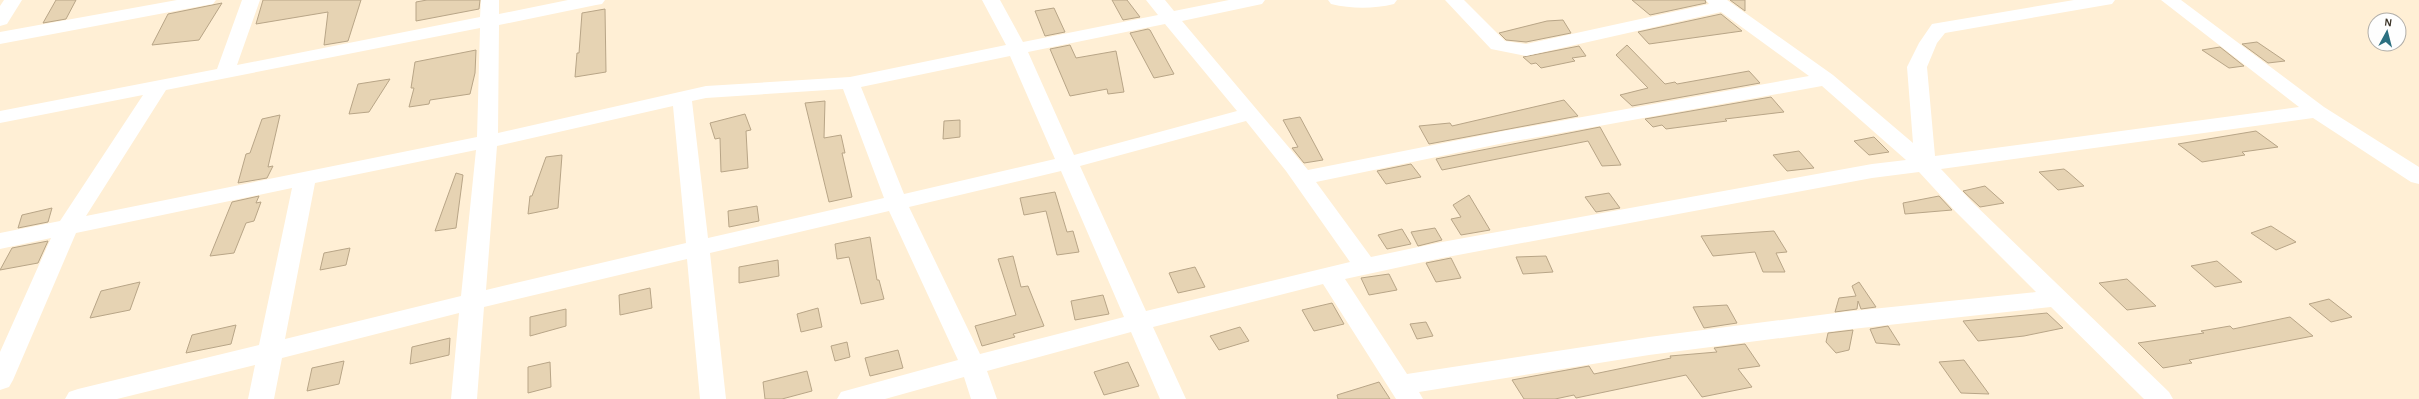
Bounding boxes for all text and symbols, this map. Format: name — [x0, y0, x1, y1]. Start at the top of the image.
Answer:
north arrow — [2367, 12, 2407, 52]
text: N — [2384, 17, 2393, 28]

